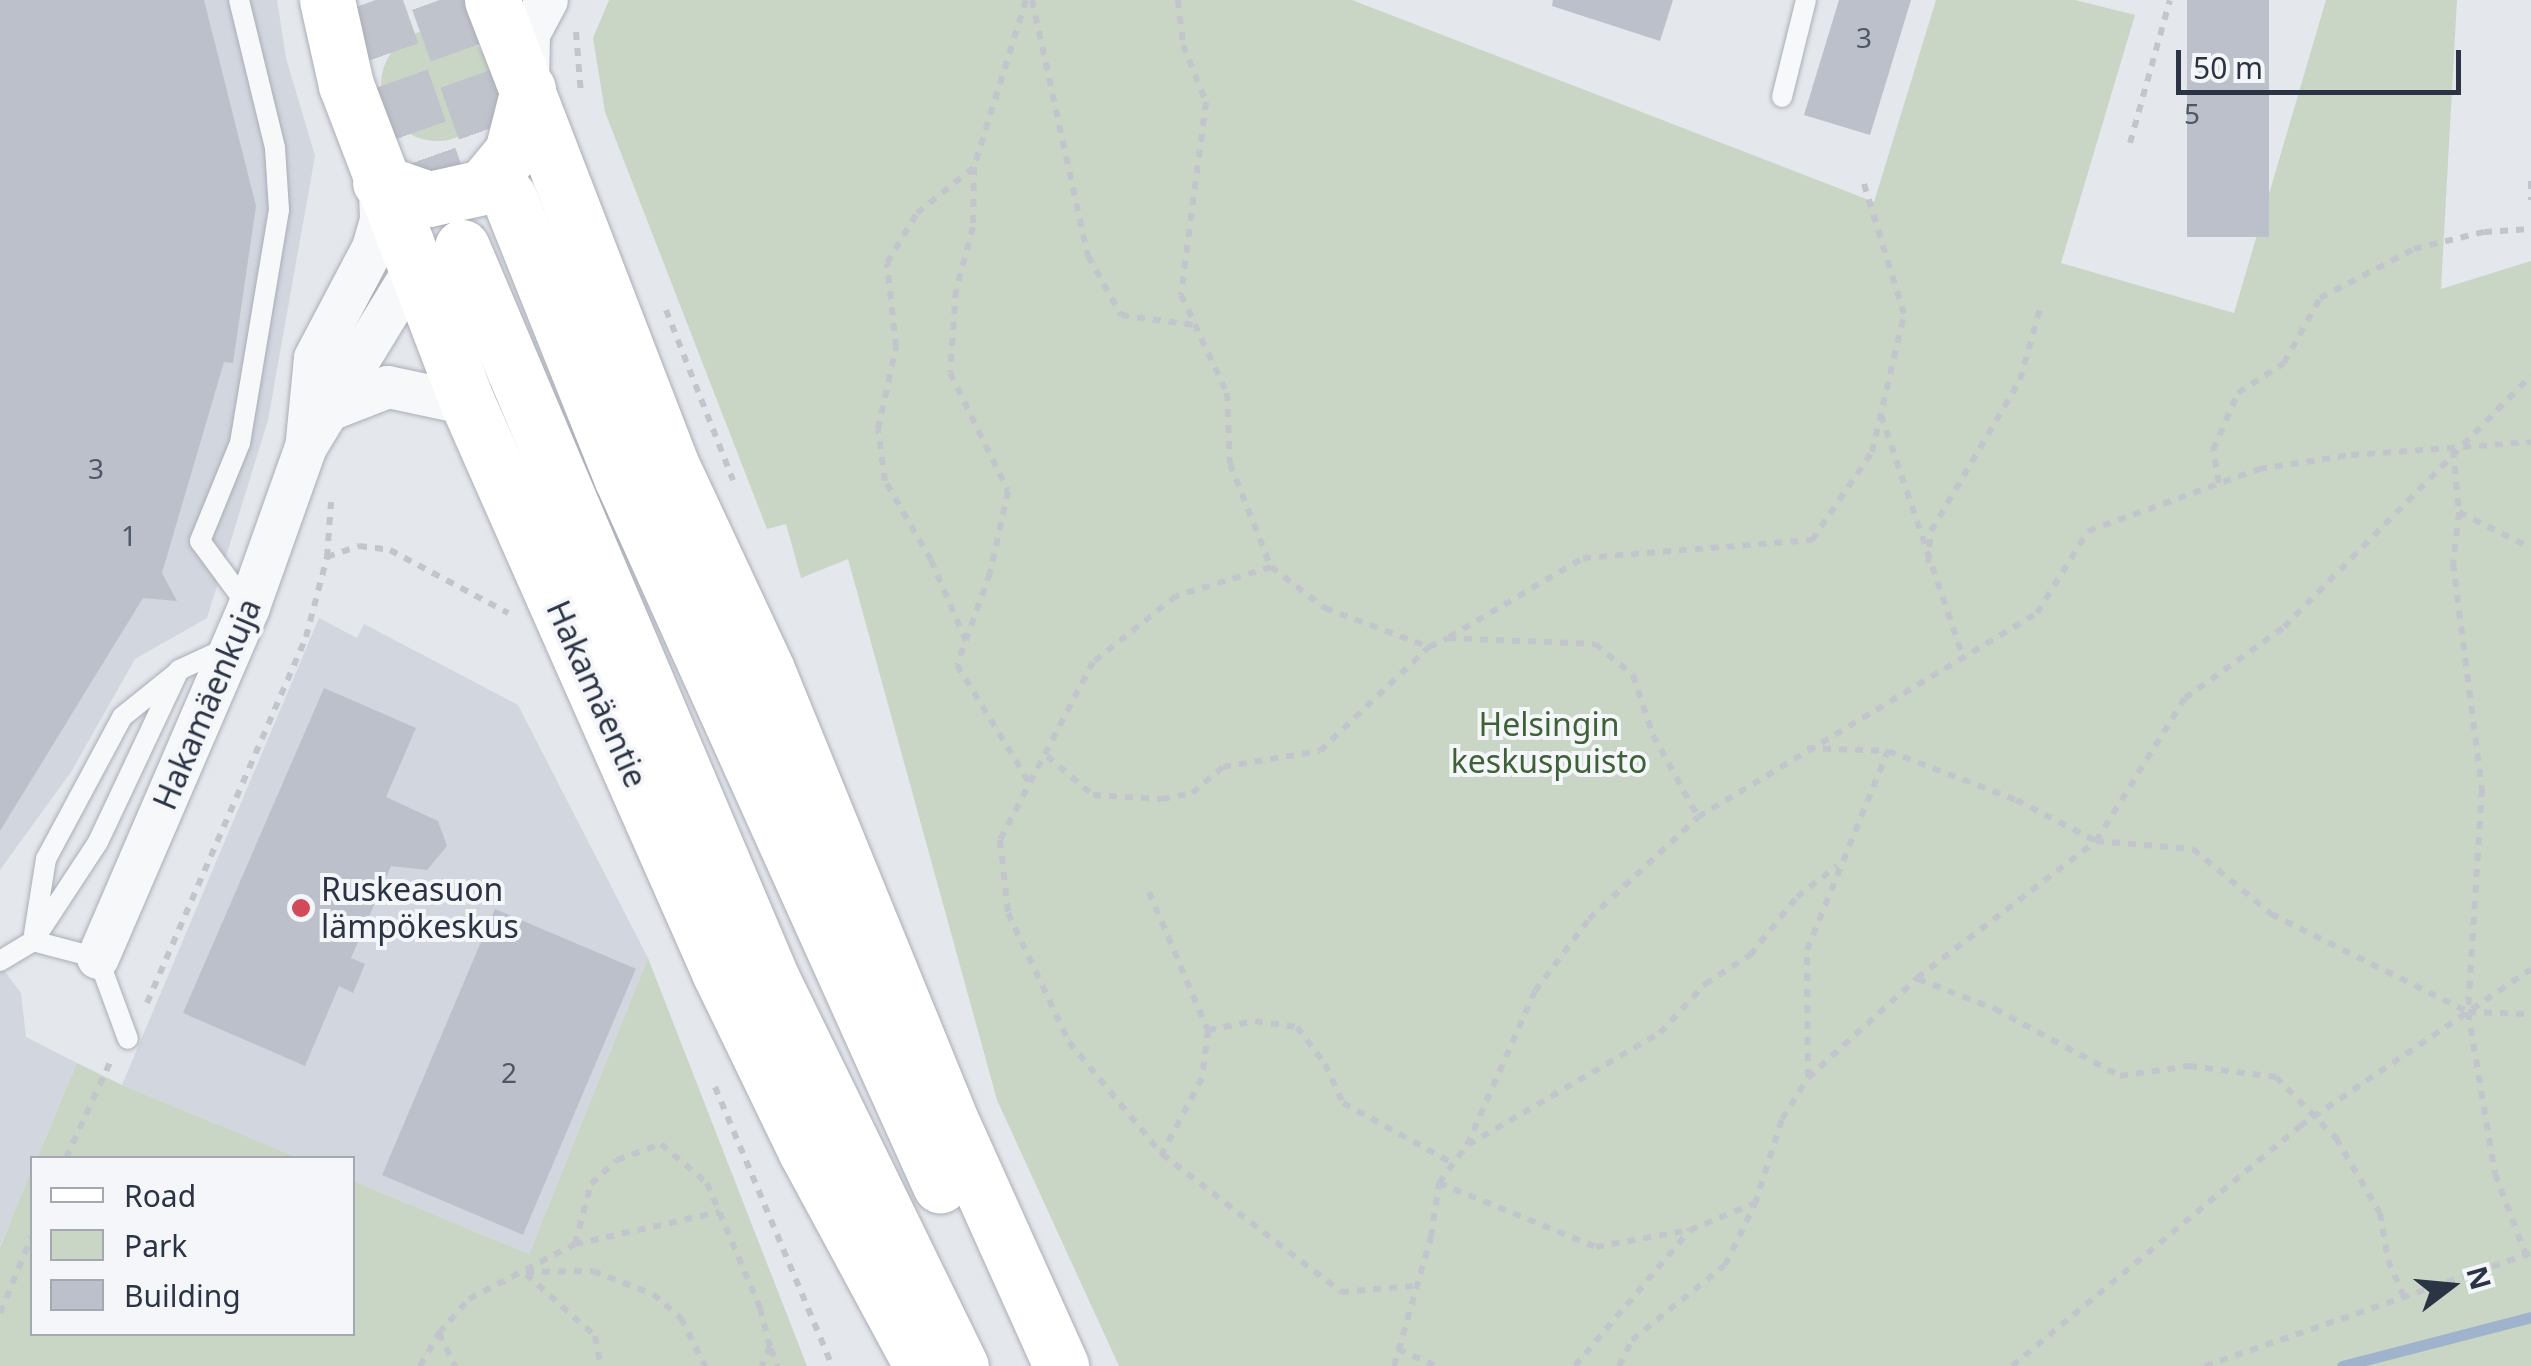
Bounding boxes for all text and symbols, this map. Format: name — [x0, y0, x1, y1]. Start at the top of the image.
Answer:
house number: 3 — [1856, 20, 1872, 54]
scale bar — [2181, 30, 2466, 92]
text: 50 m — [2193, 47, 2263, 88]
house number: 5 — [2184, 96, 2200, 130]
house number: 3 — [88, 451, 104, 485]
house number: 1 — [121, 518, 137, 552]
street label: Hakamäenkuja — [145, 593, 269, 815]
street label: Hakamäentie — [539, 595, 655, 793]
park label: Helsingin keskuspuisto — [1451, 706, 1647, 781]
place label: Ruskeasuon lämpökeskus — [321, 871, 519, 946]
marker: Ruskeasuon lämpökeskus — [290, 897, 312, 919]
house number: 2 — [501, 1055, 517, 1089]
legend — [30, 1156, 355, 1336]
text: Road — [124, 1175, 196, 1216]
text: Park — [124, 1225, 187, 1266]
north arrow — [2401, 1236, 2501, 1336]
text: N — [2458, 1262, 2501, 1294]
text: Building — [124, 1275, 241, 1316]

